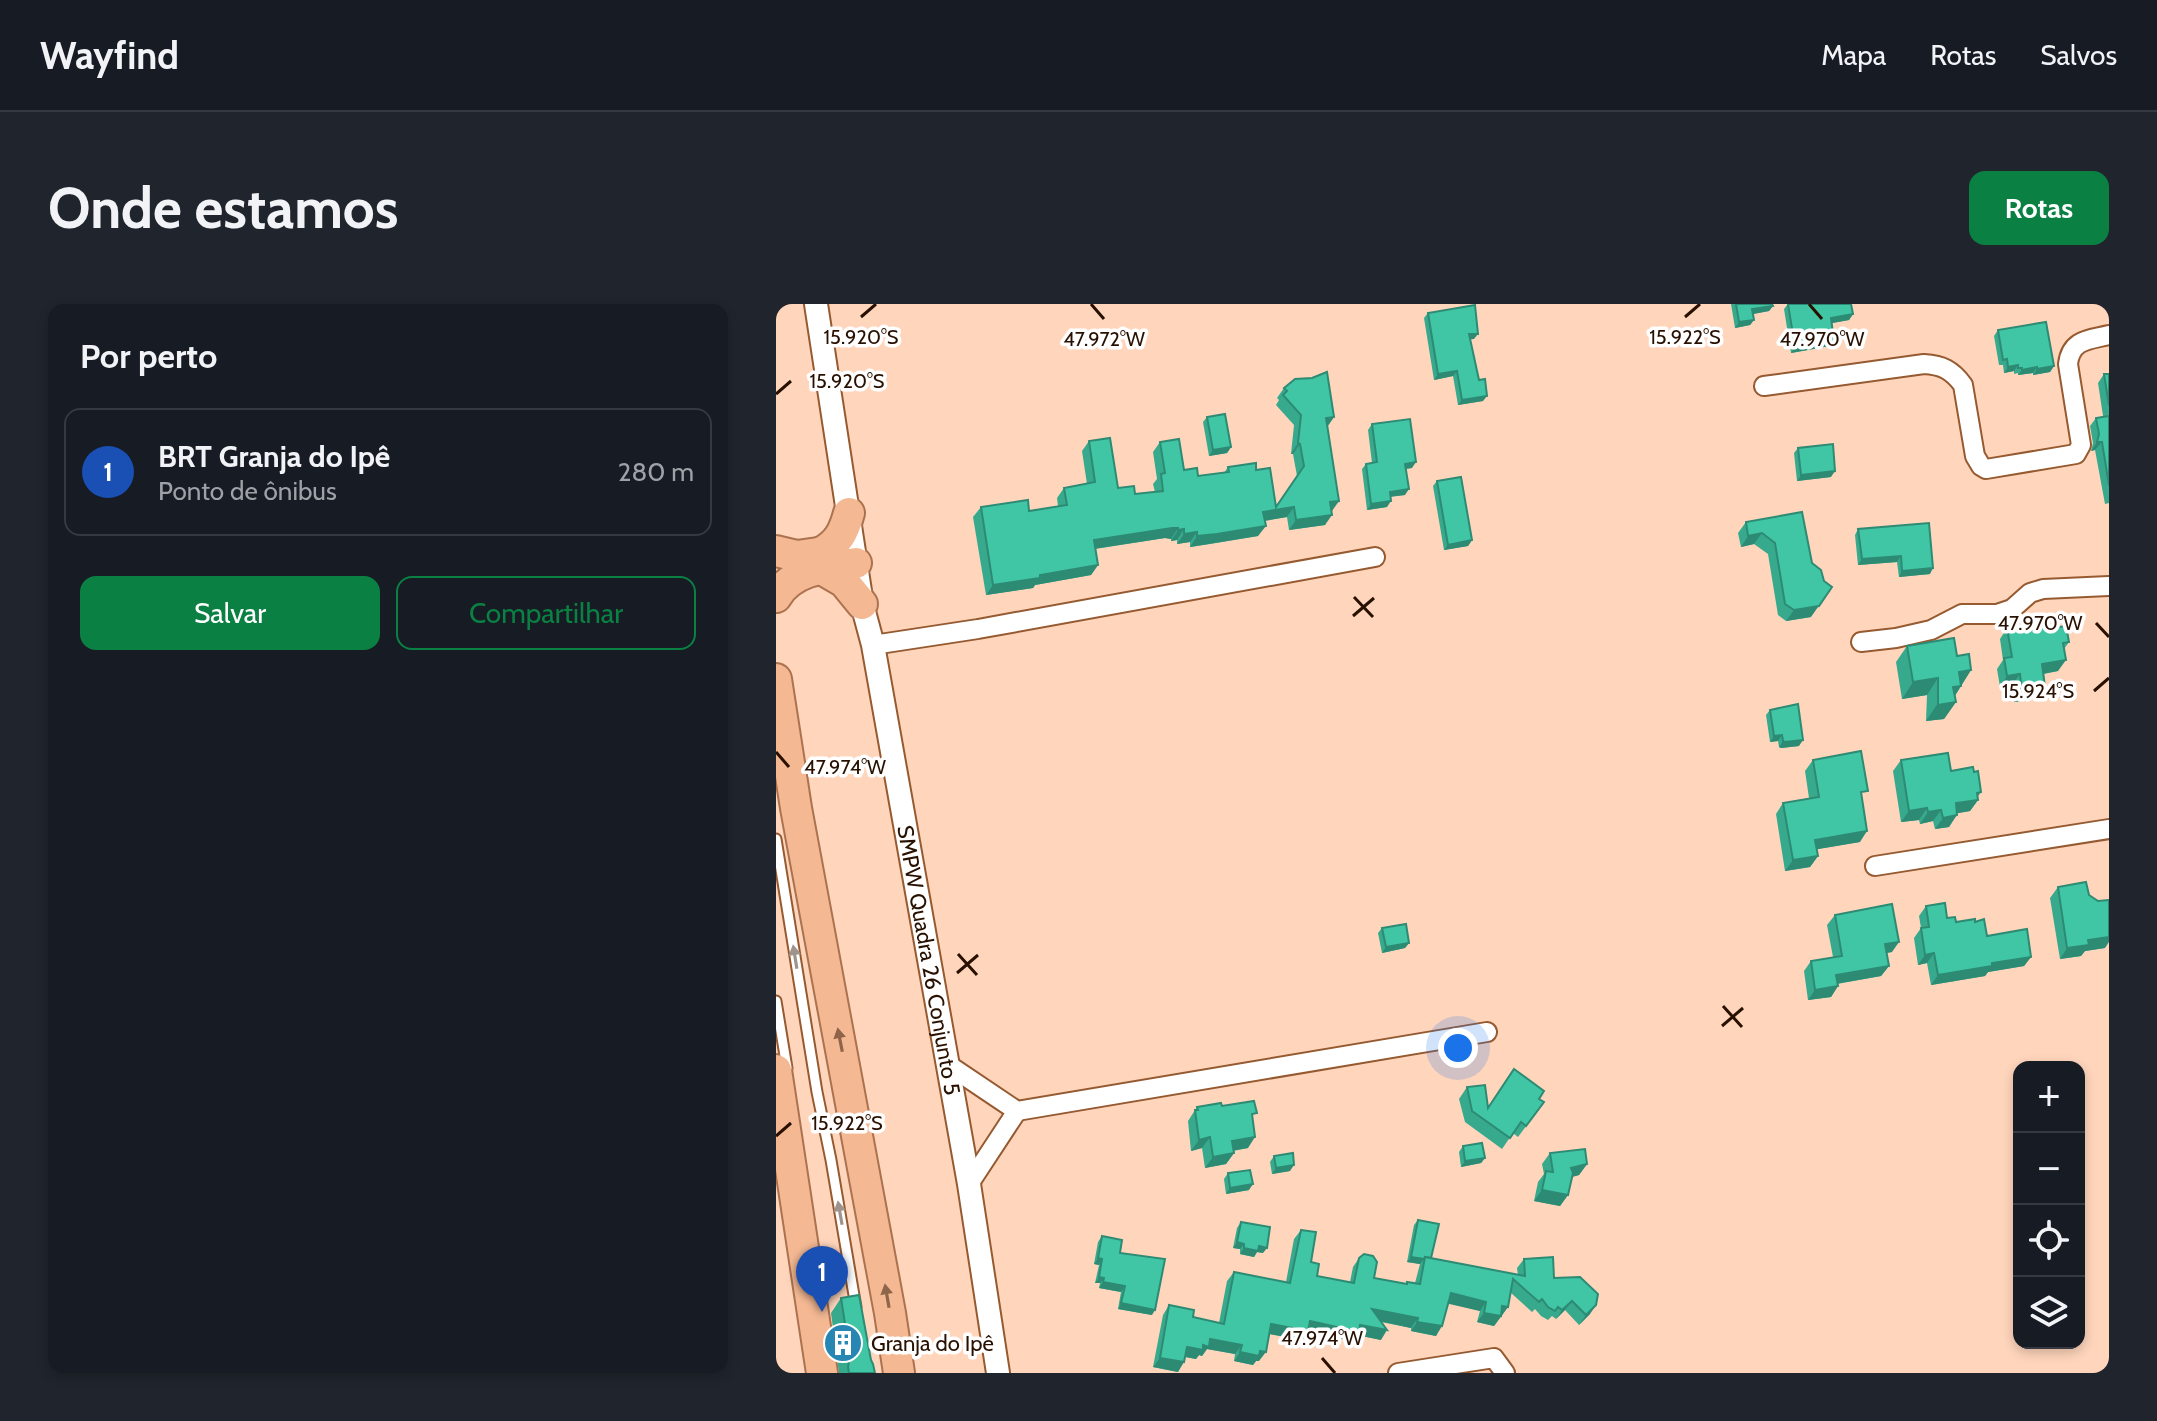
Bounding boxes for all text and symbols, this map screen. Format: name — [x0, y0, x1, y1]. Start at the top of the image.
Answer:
text: Wayfind — [40, 32, 179, 79]
text: Mapa — [1821, 38, 1886, 72]
text: Rotas — [1930, 38, 1996, 72]
text: Salvos — [2040, 38, 2117, 72]
button: Rotas — [1969, 171, 2109, 245]
text: Onde estamos — [48, 174, 398, 242]
text: 15.920°S — [824, 325, 899, 349]
text: 15.922°S — [1649, 325, 1721, 349]
text: 47.972°W — [1063, 327, 1145, 351]
text: 47.970°W — [1780, 327, 1865, 351]
text: Por perto — [80, 335, 217, 377]
text: 15.920°S — [810, 369, 885, 393]
text: BRT Granja do Ipê — [158, 438, 390, 475]
text: 1 — [103, 456, 113, 488]
text: 280 m — [618, 456, 694, 488]
text: Ponto de ônibus — [158, 475, 337, 507]
button: Salvar — [80, 576, 380, 650]
button: Compartilhar — [396, 576, 696, 650]
text: 47.970°W — [1998, 611, 2083, 635]
text: 15.924°S — [2002, 679, 2074, 703]
text: 47.974°W — [804, 755, 886, 779]
street label: SMPW Quadra 26 Conjunto 5 — [892, 823, 966, 1097]
one-way arrow — [788, 945, 801, 970]
one-way arrow — [833, 1028, 845, 1053]
your location — [1438, 1028, 1478, 1068]
map controls — [2013, 1061, 2085, 1349]
button: + — [2013, 1061, 2085, 1133]
text: 15.922°S — [811, 1111, 883, 1135]
button: − — [2013, 1133, 2085, 1205]
one-way arrow — [833, 1201, 845, 1226]
button: locate — [2013, 1205, 2085, 1277]
pin: 1 — [796, 1246, 848, 1312]
button: layers — [2013, 1277, 2085, 1349]
one-way arrow — [880, 1283, 892, 1308]
building icon: Granja do Ipê — [822, 1322, 864, 1364]
text: 47.974°W — [1281, 1326, 1363, 1350]
place label: Granja do Ipê — [871, 1330, 994, 1357]

